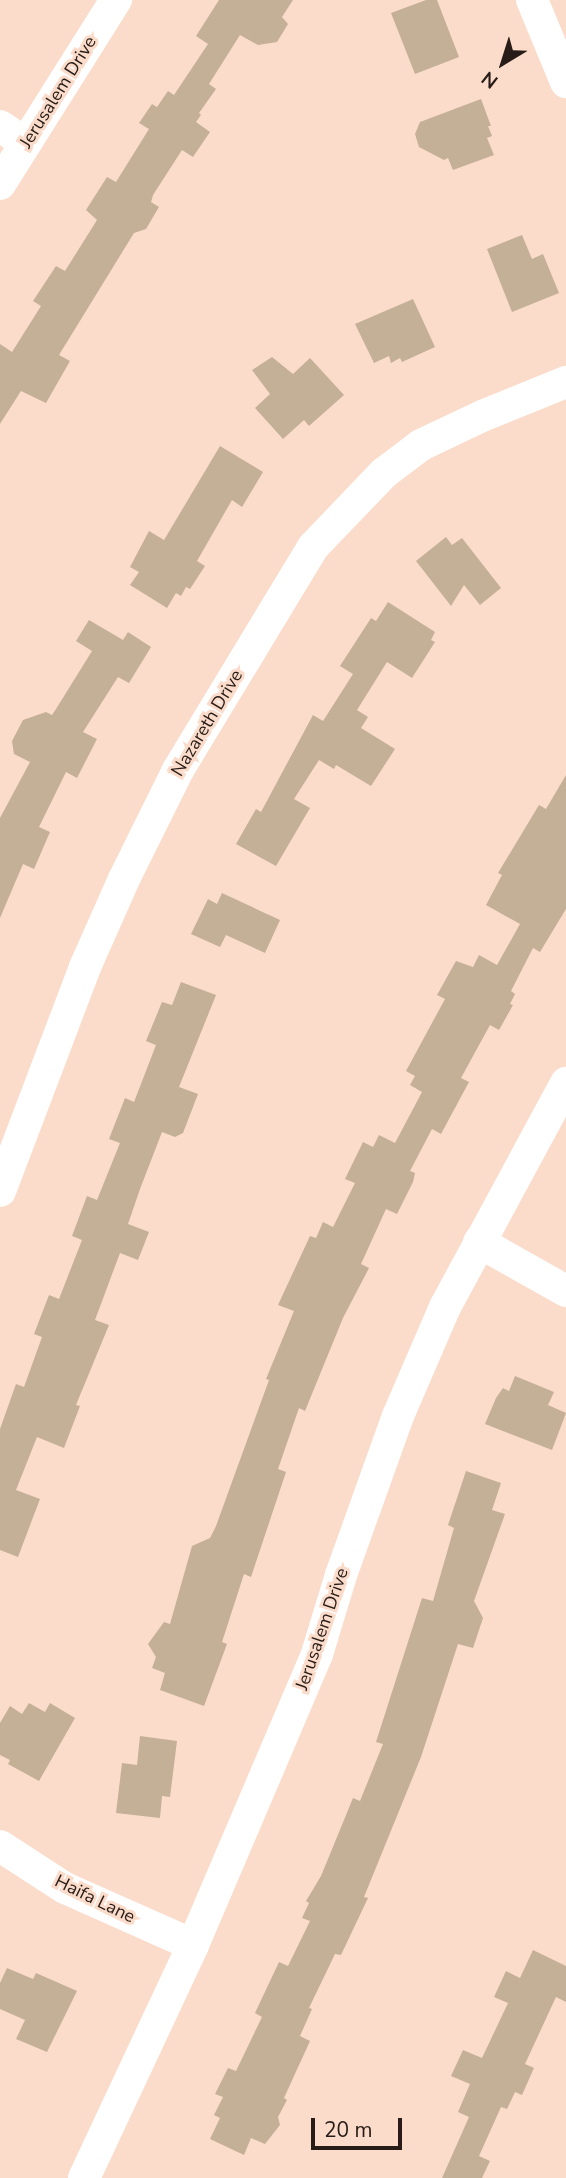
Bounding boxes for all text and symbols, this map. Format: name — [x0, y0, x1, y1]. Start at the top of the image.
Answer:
north arrow — [468, 28, 538, 98]
street label: Jerusalem Drive — [15, 32, 101, 152]
text: N — [476, 65, 504, 94]
street label: Nazareth Drive — [167, 666, 247, 780]
street label: Jerusalem Drive — [291, 1565, 353, 1693]
street label: Haifa Lane — [51, 1870, 139, 1928]
scale bar — [314, 2104, 405, 2148]
text: 20 m — [324, 2116, 373, 2144]

